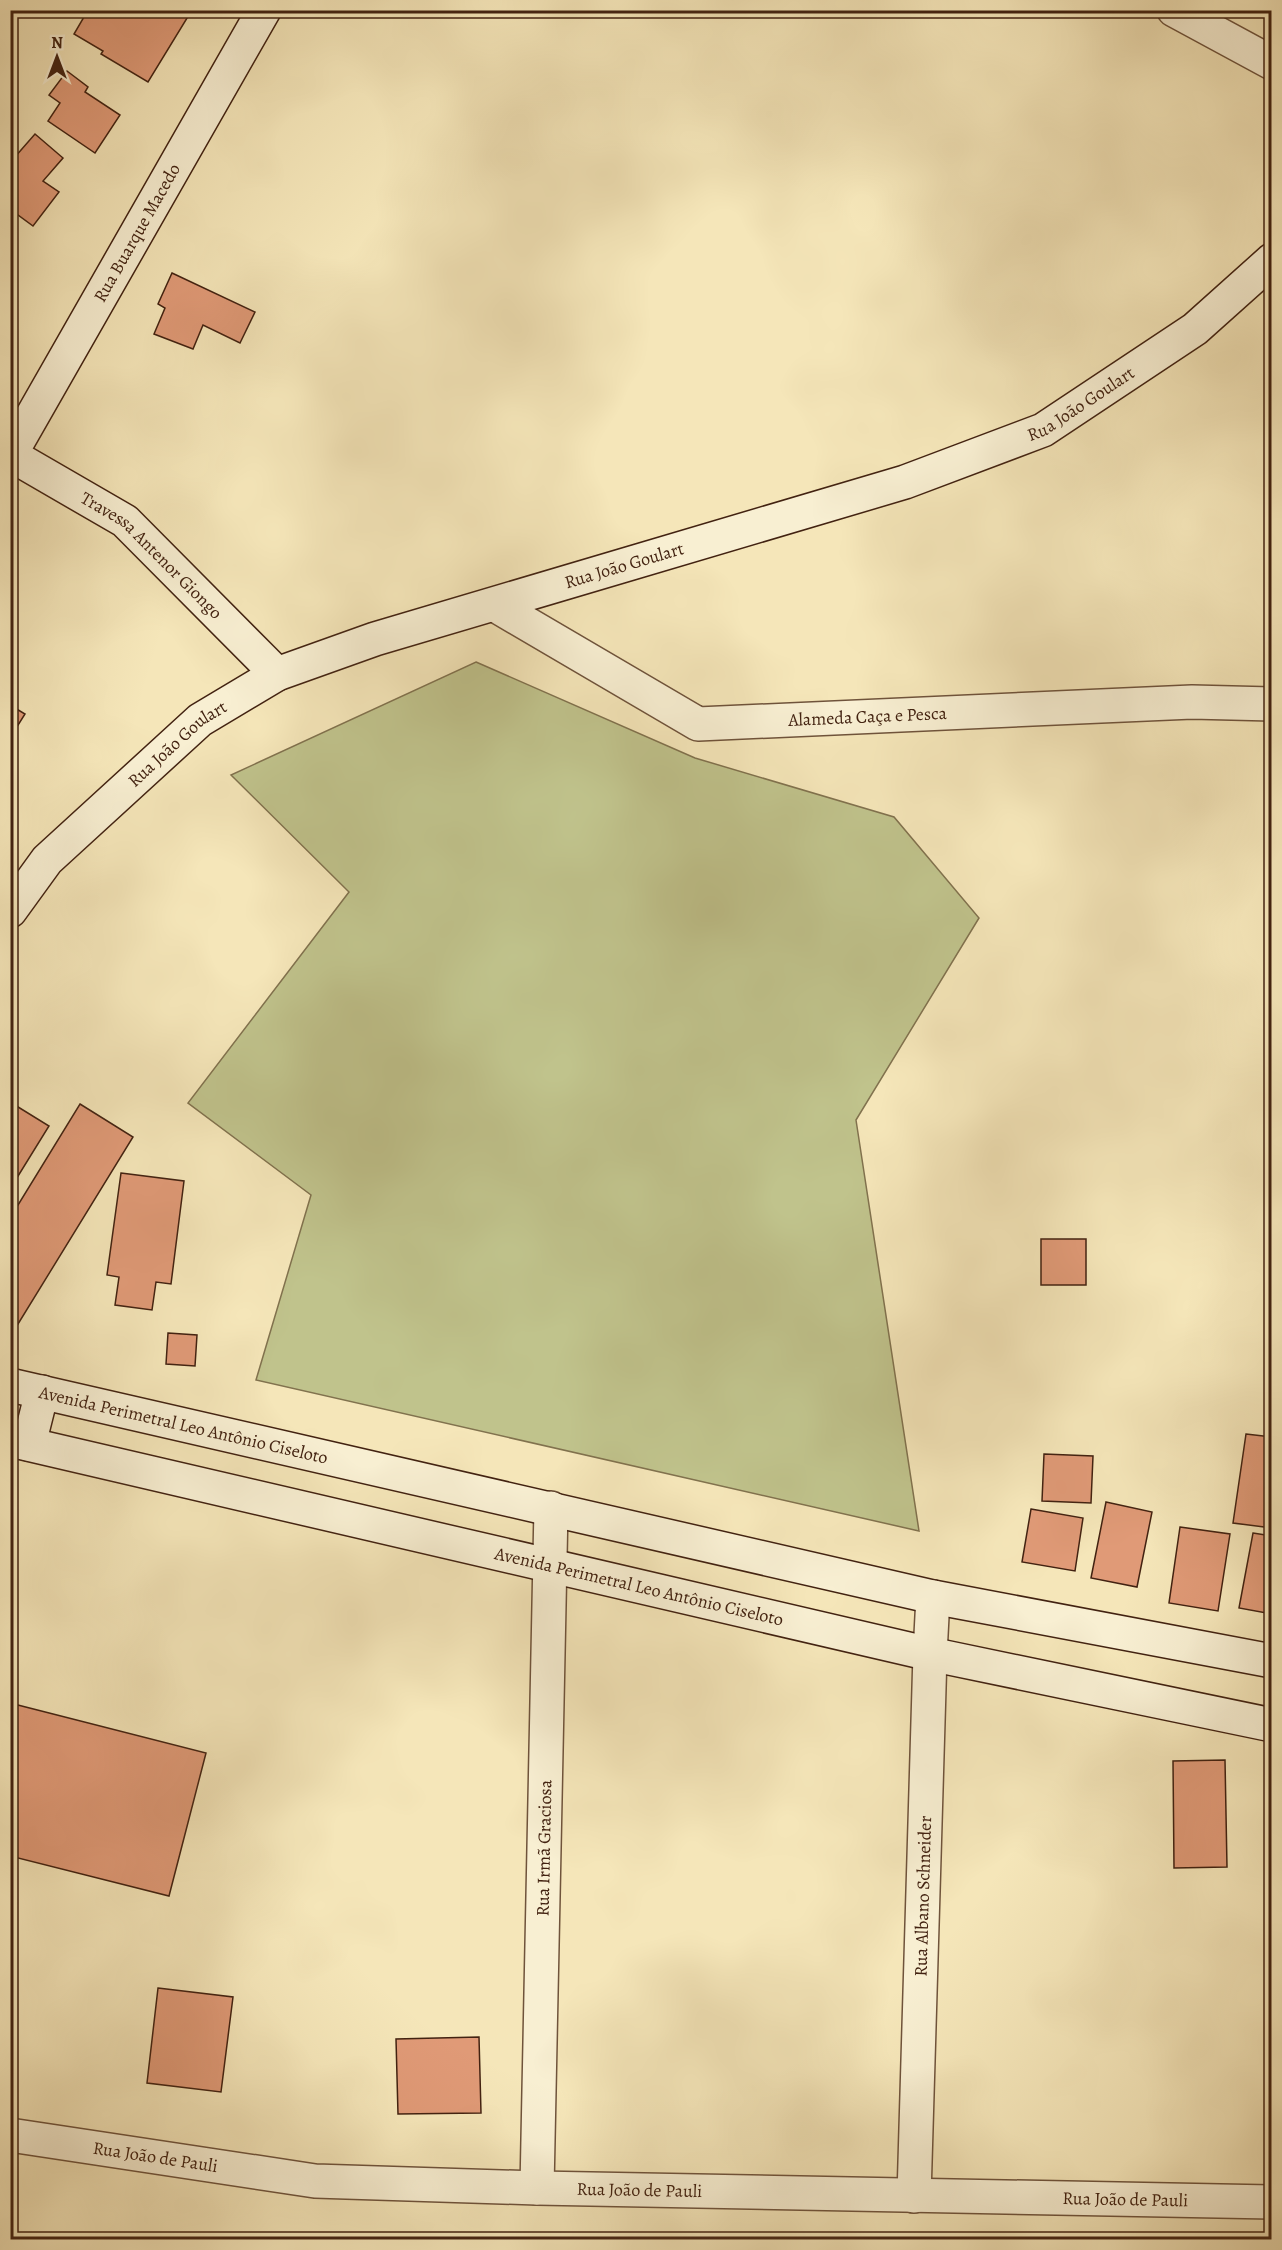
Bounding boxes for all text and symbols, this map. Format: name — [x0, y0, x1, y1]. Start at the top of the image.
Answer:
north arrow — [27, 27, 87, 87]
text: N — [51, 32, 63, 54]
street label: Rua Buarque Macedo — [88, 159, 186, 306]
street label: Rua João Goulart — [1024, 361, 1139, 447]
street label: Travessa Antenor Giongo — [76, 486, 228, 624]
street label: Rua João Goulart — [562, 536, 687, 594]
street label: Rua João Goulart — [123, 695, 231, 792]
street label: Alameda Caça e Pesca — [787, 701, 948, 732]
street label: Avenida Perimetral Leo Antônio Ciseloto — [36, 1380, 330, 1470]
street label: Avenida Perimetral Leo Antônio Ciseloto — [492, 1541, 786, 1632]
street label: Rua Irmã Graciosa — [531, 1779, 557, 1917]
street label: Rua Albano Schneider — [908, 1815, 937, 1977]
street label: Rua João de Pauli — [91, 2136, 219, 2178]
street label: Rua João de Pauli — [576, 2177, 703, 2203]
street label: Rua João de Pauli — [1062, 2186, 1188, 2212]

